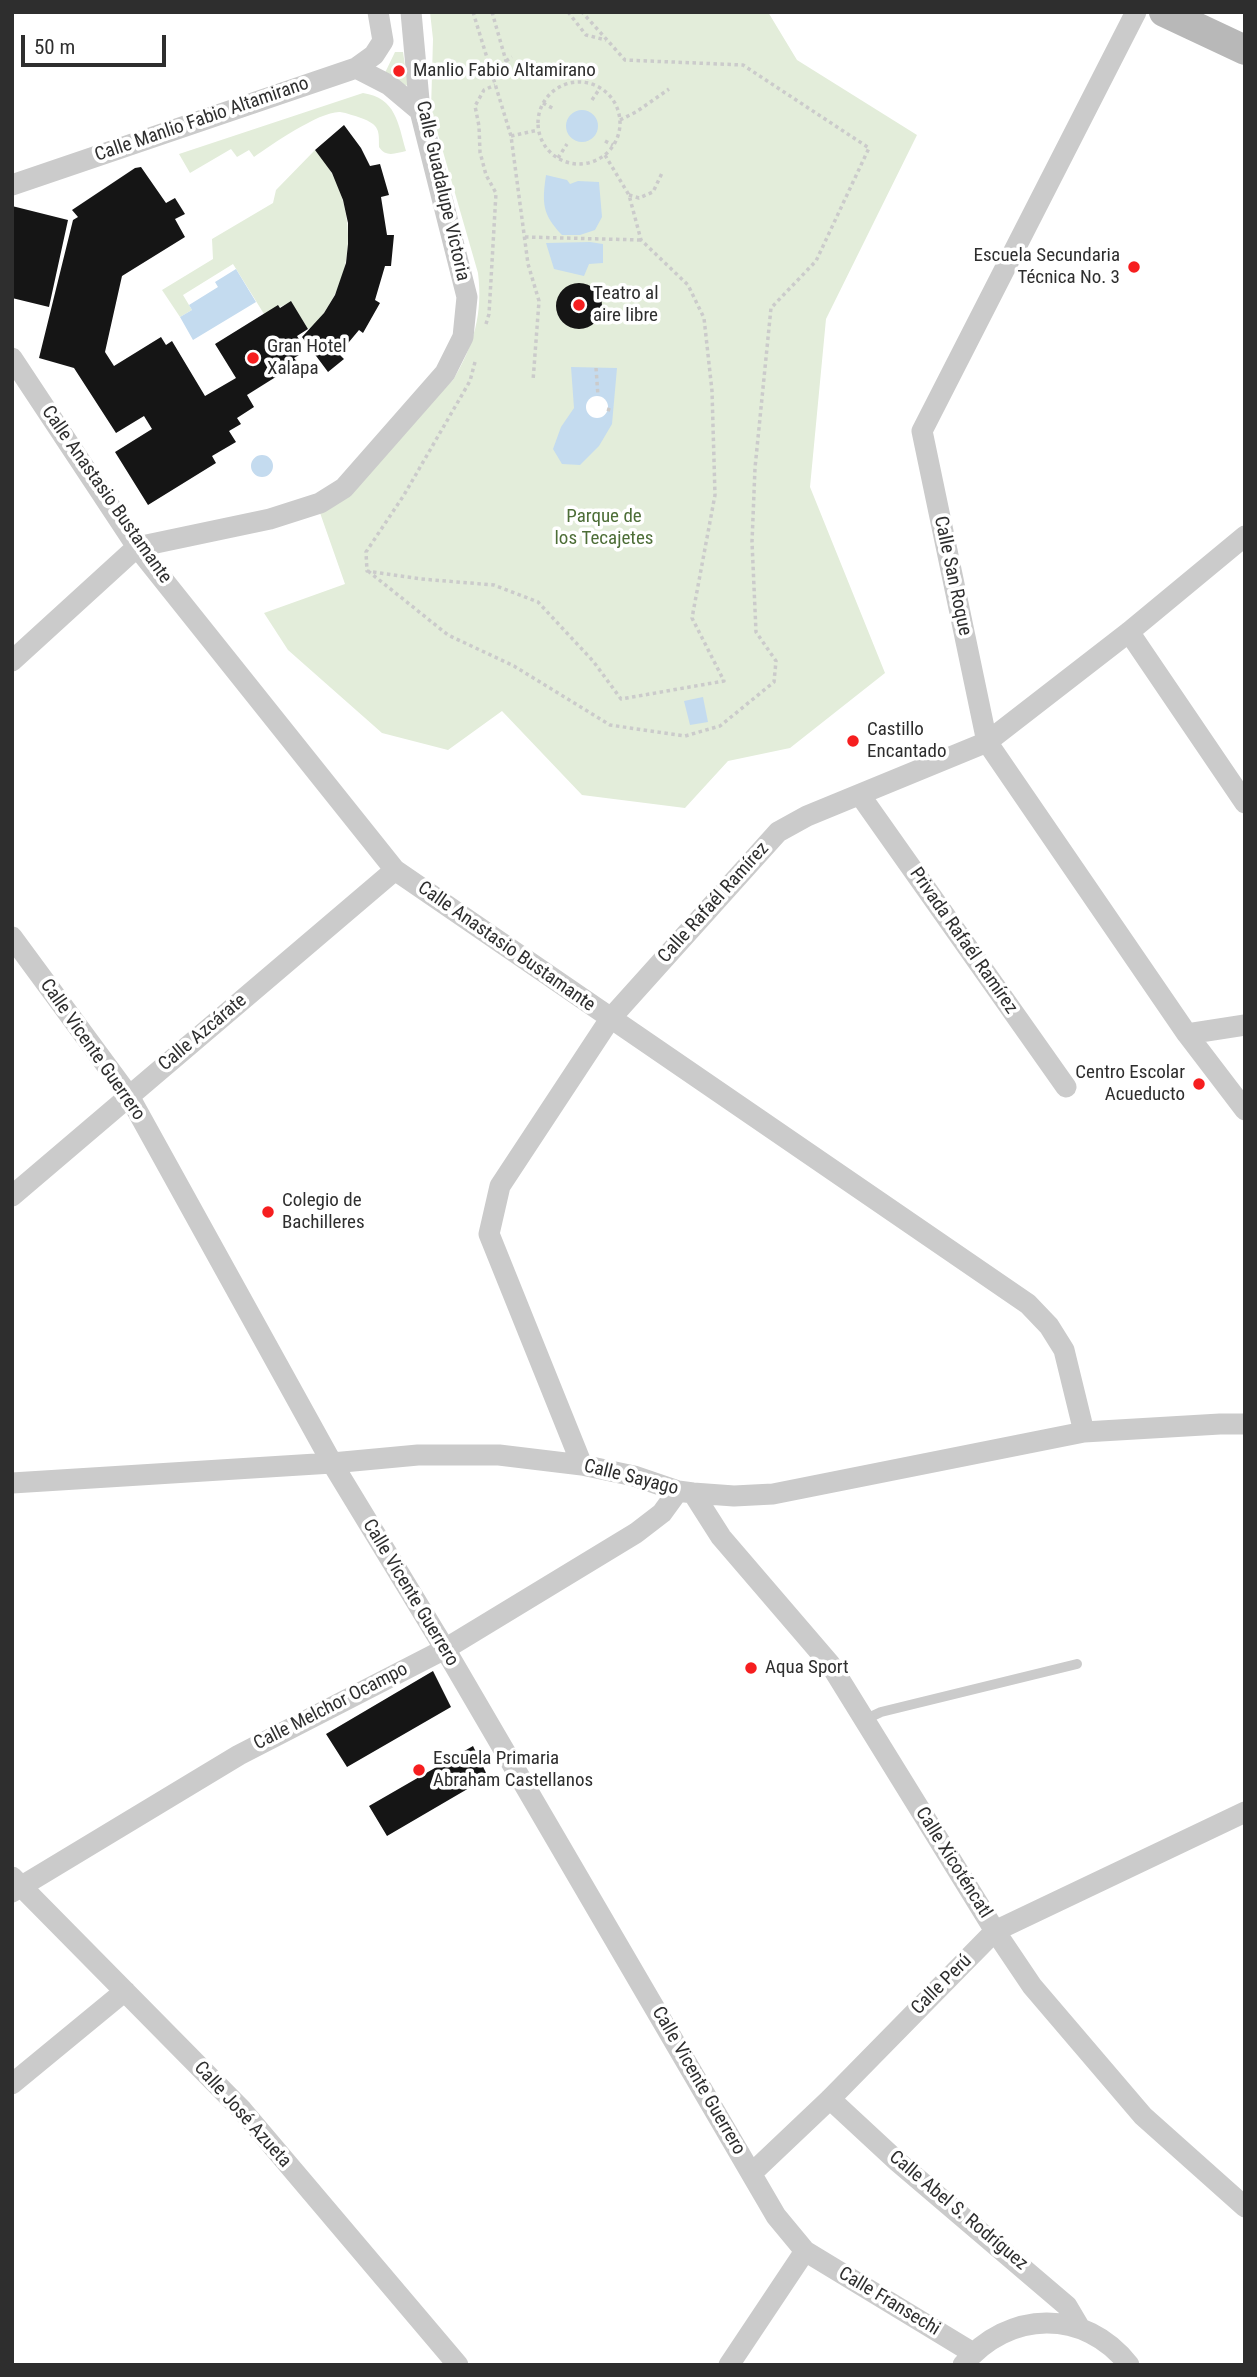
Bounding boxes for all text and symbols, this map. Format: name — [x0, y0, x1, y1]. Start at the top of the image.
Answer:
scale bar — [24, 21, 170, 65]
text: 50 m — [34, 35, 75, 59]
place label: Manlio Fabio Altamirano — [413, 60, 596, 82]
marker: Manlio Fabio Altamirano — [391, 63, 407, 79]
street label: Calle Manlio Fabio Altamirano — [92, 73, 312, 167]
street label: Calle Guadalupe Victoria — [410, 99, 474, 283]
place label: Escuela Secundaria Técnica No. 3 — [974, 245, 1120, 289]
marker: Escuela Secundaria Técnica No. 3 — [1126, 259, 1142, 275]
place label: Teatro al aire libre — [593, 283, 659, 327]
marker: Teatro al aire libre — [571, 297, 587, 313]
place label: Gran Hotel Xalapa — [267, 336, 347, 380]
marker: Gran Hotel Xalapa — [245, 350, 261, 366]
street label: Calle Anastasio Bustamante — [36, 402, 176, 588]
park label: Parque de los Tecajetes — [554, 506, 654, 550]
street label: Calle San Roque — [928, 514, 976, 638]
place label: Castillo Encantado — [867, 719, 946, 763]
marker: Castillo Encantado — [845, 733, 861, 749]
street label: Calle Rafaél Ramírez — [654, 838, 774, 968]
street label: Privada Rafaél Ramírez — [904, 863, 1022, 1019]
street label: Calle Anastasio Bustamante — [413, 877, 599, 1017]
street label: Calle Vicente Guerrero — [35, 975, 149, 1125]
street label: Calle Azcárate — [154, 990, 252, 1076]
place label: Centro Escolar Acueducto — [1075, 1062, 1185, 1106]
marker: Centro Escolar Acueducto — [1191, 1076, 1207, 1092]
place label: Colegio de Bachilleres — [282, 1190, 365, 1234]
marker: Colegio de Bachilleres — [260, 1204, 276, 1220]
street label: Calle Sayago — [581, 1455, 681, 1501]
street label: Calle Vicente Guerrero — [357, 1515, 463, 1671]
place label: Aqua Sport — [765, 1657, 849, 1679]
street label: Calle Melchor Ocampo — [250, 1658, 412, 1756]
marker: Aqua Sport — [743, 1660, 759, 1676]
place label: Escuela Primaria Abraham Castellanos — [433, 1748, 593, 1792]
marker: Escuela Primaria Abraham Castellanos — [411, 1762, 427, 1778]
street label: Calle Xicoténcatl — [910, 1803, 996, 1923]
street label: Calle Perú — [907, 1950, 977, 2020]
street label: Calle Vicente Guerrero — [646, 2003, 750, 2159]
street label: Calle José Azueta — [188, 2057, 296, 2173]
street label: Calle Abel S. Rodríguez — [884, 2146, 1032, 2276]
street label: Calle Fransechi — [834, 2263, 944, 2341]

